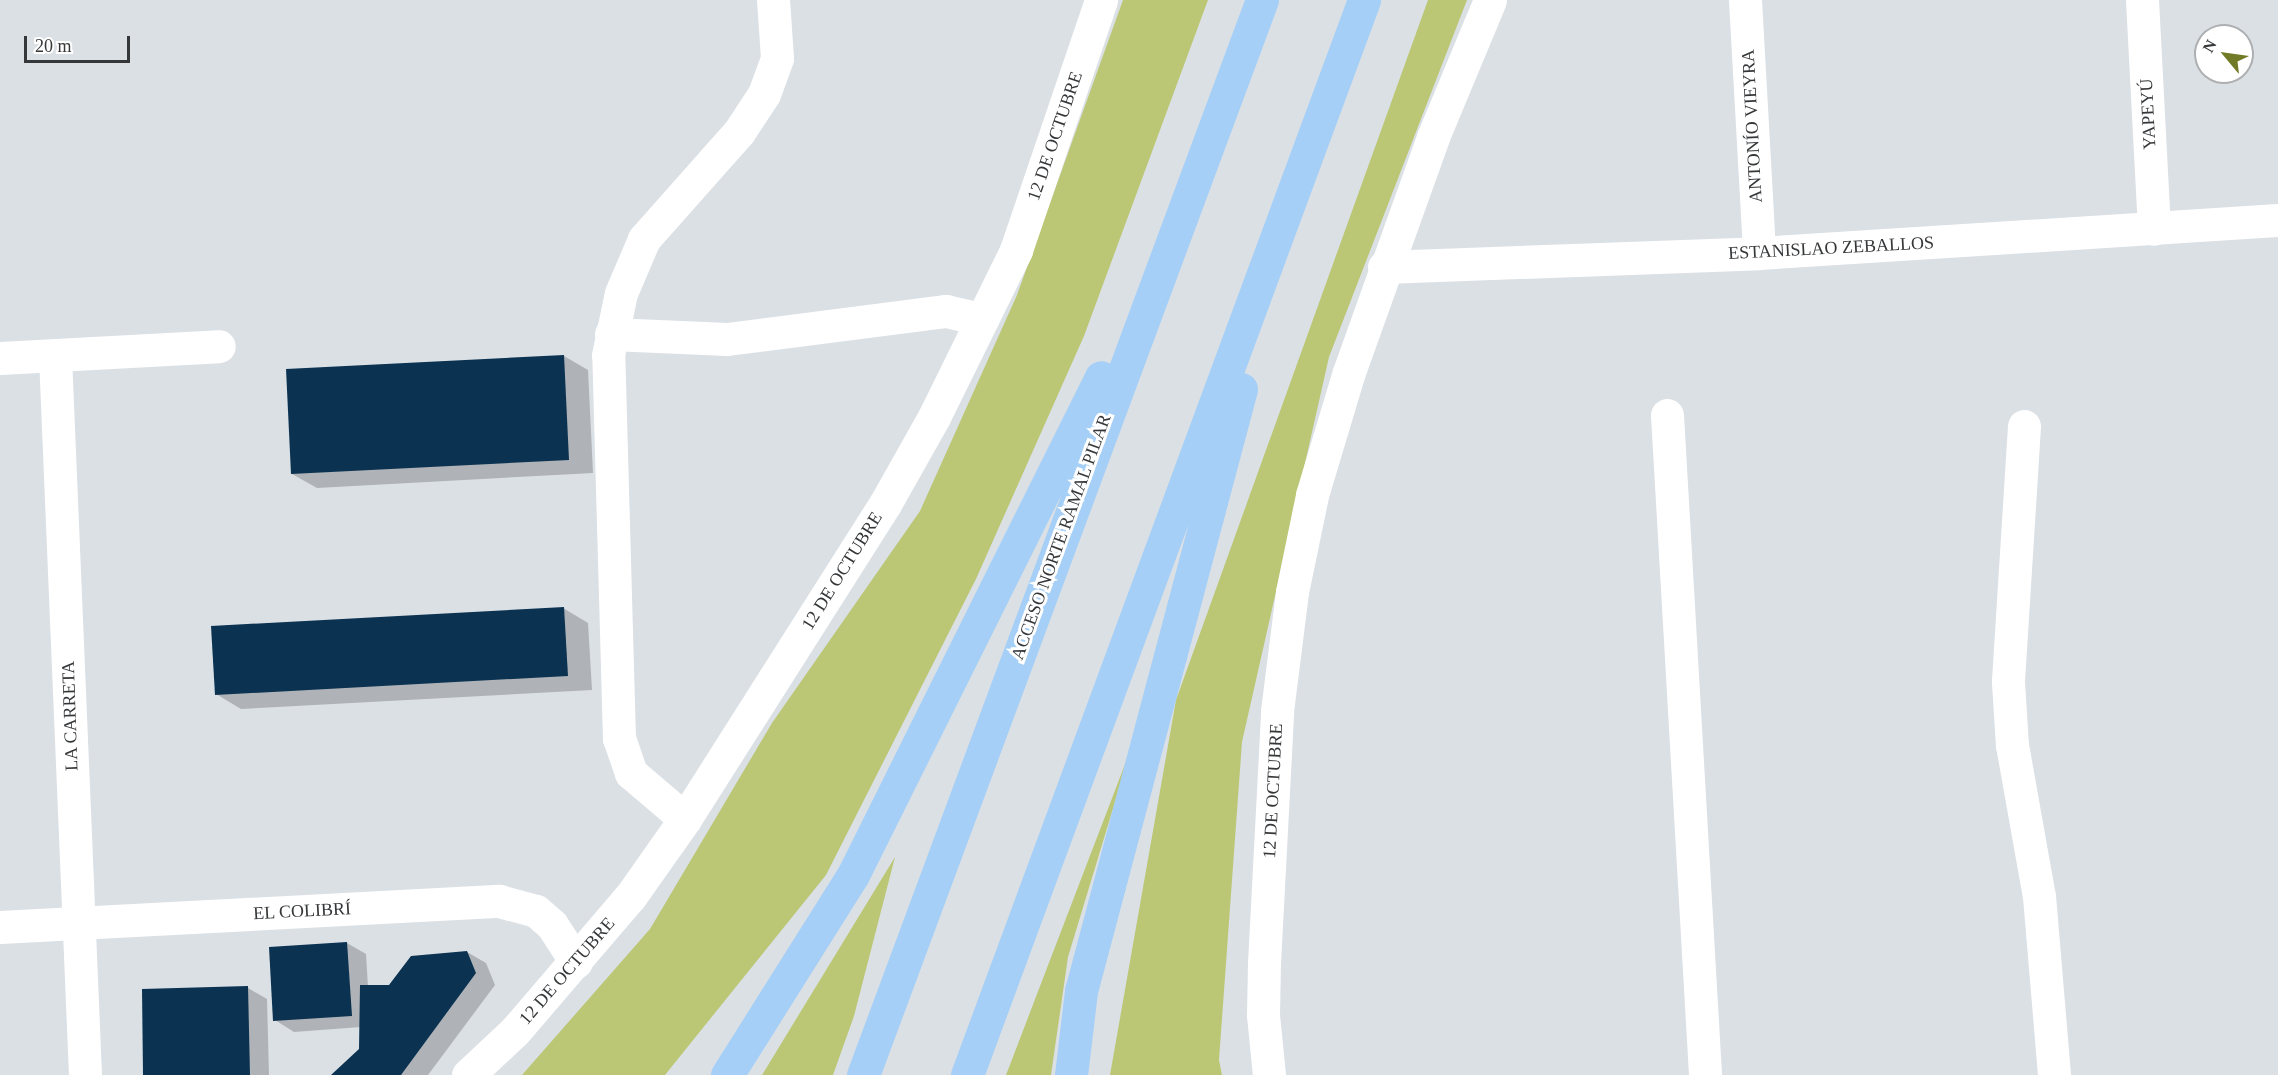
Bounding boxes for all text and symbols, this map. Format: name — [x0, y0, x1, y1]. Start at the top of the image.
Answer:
scale bar — [27, 24, 134, 62]
north arrow — [2194, 24, 2254, 84]
text: 20 m — [35, 36, 72, 56]
text: N — [2199, 37, 2220, 55]
street label: ANTONÍO VIEYRA — [1737, 48, 1767, 204]
street label: 12 DE OCTUBRE — [1023, 69, 1087, 203]
street label: YAPEYÚ — [2135, 78, 2161, 150]
street label: ESTANISLAO ZEBALLOS — [1728, 232, 1934, 264]
street label: ACCESO NORTE RAMAL PILAR — [1006, 411, 1116, 663]
street label: 12 DE OCTUBRE — [797, 508, 887, 634]
street label: LA CARRETA — [57, 660, 83, 772]
street label: 12 DE OCTUBRE — [1259, 723, 1287, 859]
street label: EL COLIBRÍ — [252, 898, 352, 924]
street label: 12 DE OCTUBRE — [515, 913, 619, 1029]

